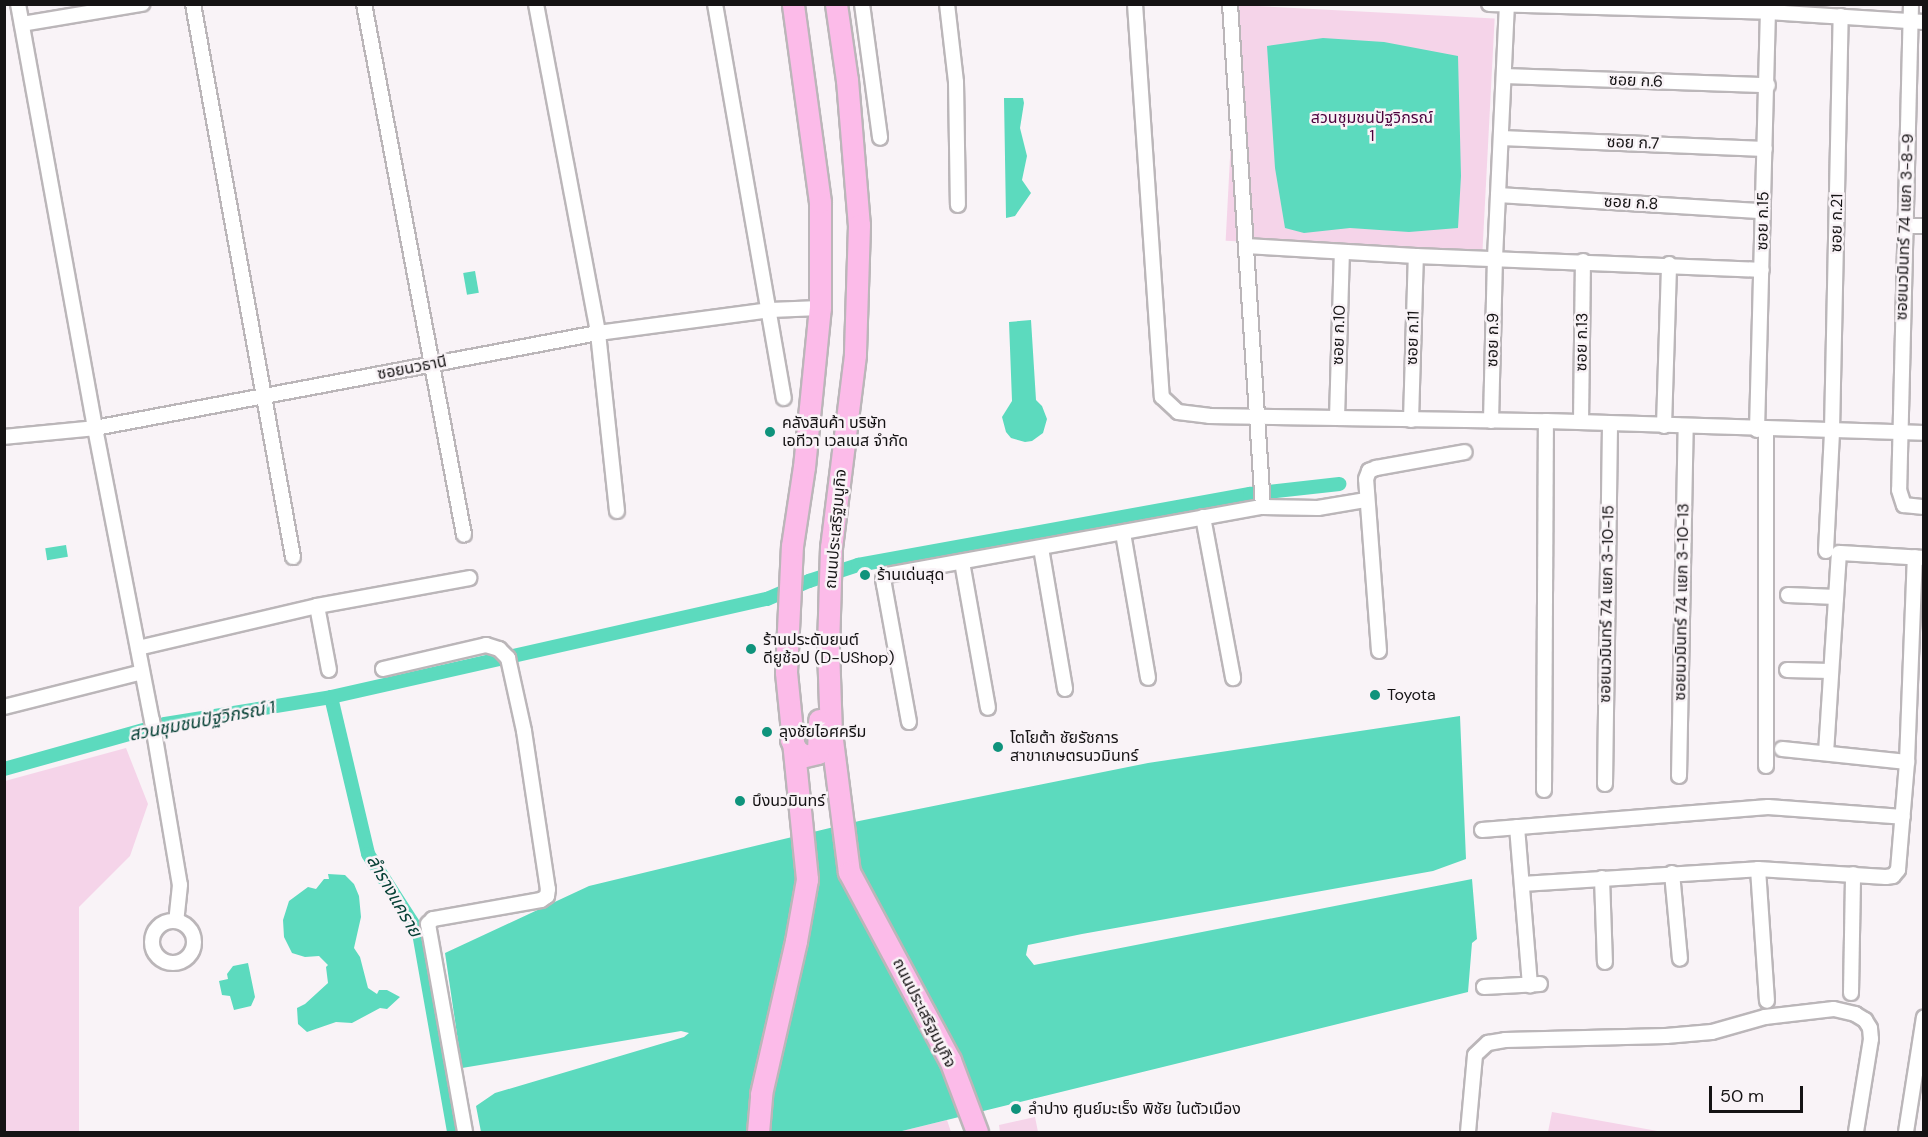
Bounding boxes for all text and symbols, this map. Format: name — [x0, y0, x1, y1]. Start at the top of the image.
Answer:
street label: ซอย ก.6 — [1609, 70, 1663, 92]
park label: สวนชุมชนปัฐวิกรณ์ 1 — [1311, 108, 1433, 146]
street label: ซอย ก.7 — [1606, 132, 1660, 154]
street label: ซอยนวมินทร์ 74 แยก 3-8-9 — [1892, 133, 1918, 321]
street label: ซอย ก.15 — [1753, 191, 1773, 251]
street label: ซอย ก.8 — [1603, 192, 1659, 214]
street label: ซอย ก.21 — [1827, 193, 1847, 253]
street label: ซอย ก.10 — [1328, 305, 1350, 365]
street label: ซอย ก.11 — [1402, 311, 1424, 365]
street label: ซอย ก.13 — [1572, 312, 1592, 372]
street label: ซอย ก.9 — [1483, 313, 1503, 367]
street label: ซอยนวธานี — [376, 352, 448, 384]
place label: คลังสินค้า บริษัท เอทีวา เวลเนส จำกัด — [782, 413, 908, 451]
marker: คลังสินค้า บริษัท เอทีวา เวลเนส จำกัด — [763, 425, 777, 439]
street label: ถนนประเสริฐมนูกิจ — [821, 468, 851, 590]
street label: ซอยนวมินทร์ 74 แยก 3-10-13 — [1671, 503, 1693, 701]
street label: ซอยนวมินทร์ 74 แยก 3-10-15 — [1596, 505, 1618, 703]
place label: ร้านเด่นสุด — [877, 565, 944, 585]
marker: ร้านเด่นสุด — [858, 568, 872, 582]
place label: ร้านประดับยนต์ ดียูช้อป (D-UShop) — [763, 630, 894, 668]
marker: ร้านประดับยนต์ ดียูช้อป (D-UShop) — [744, 642, 758, 656]
place label: Toyota — [1387, 685, 1436, 705]
marker: Toyota — [1368, 688, 1382, 702]
water label: สวนชุมชนปัฐวิกรณ์ 1 — [127, 696, 277, 746]
place label: ลุงชัยไอศครีม — [779, 722, 866, 742]
marker: ลุงชัยไอศครีม — [760, 725, 774, 739]
place label: โตโยต้า ชัยรัชการ สาขาเกษตรนวมินทร์ — [1010, 728, 1138, 766]
marker: โตโยต้า ชัยรัชการ สาขาเกษตรนวมินทร์ — [991, 740, 1005, 754]
place label: บึงนวมินทร์ — [752, 791, 825, 811]
marker: บึงนวมินทร์ — [733, 794, 747, 808]
water label: ลำรางแคราย — [362, 851, 426, 941]
street label: ถนนประเสริฐมนูกิจ — [888, 955, 960, 1071]
scale bar — [1712, 1074, 1806, 1112]
text: 50 m — [1720, 1084, 1764, 1108]
place label: ลำปาง ศูนย์มะเร็ง พิชัย ในตัวเมือง — [1028, 1099, 1241, 1119]
marker: ลำปาง ศูนย์มะเร็ง พิชัย ในตัวเมือง — [1009, 1102, 1023, 1116]

